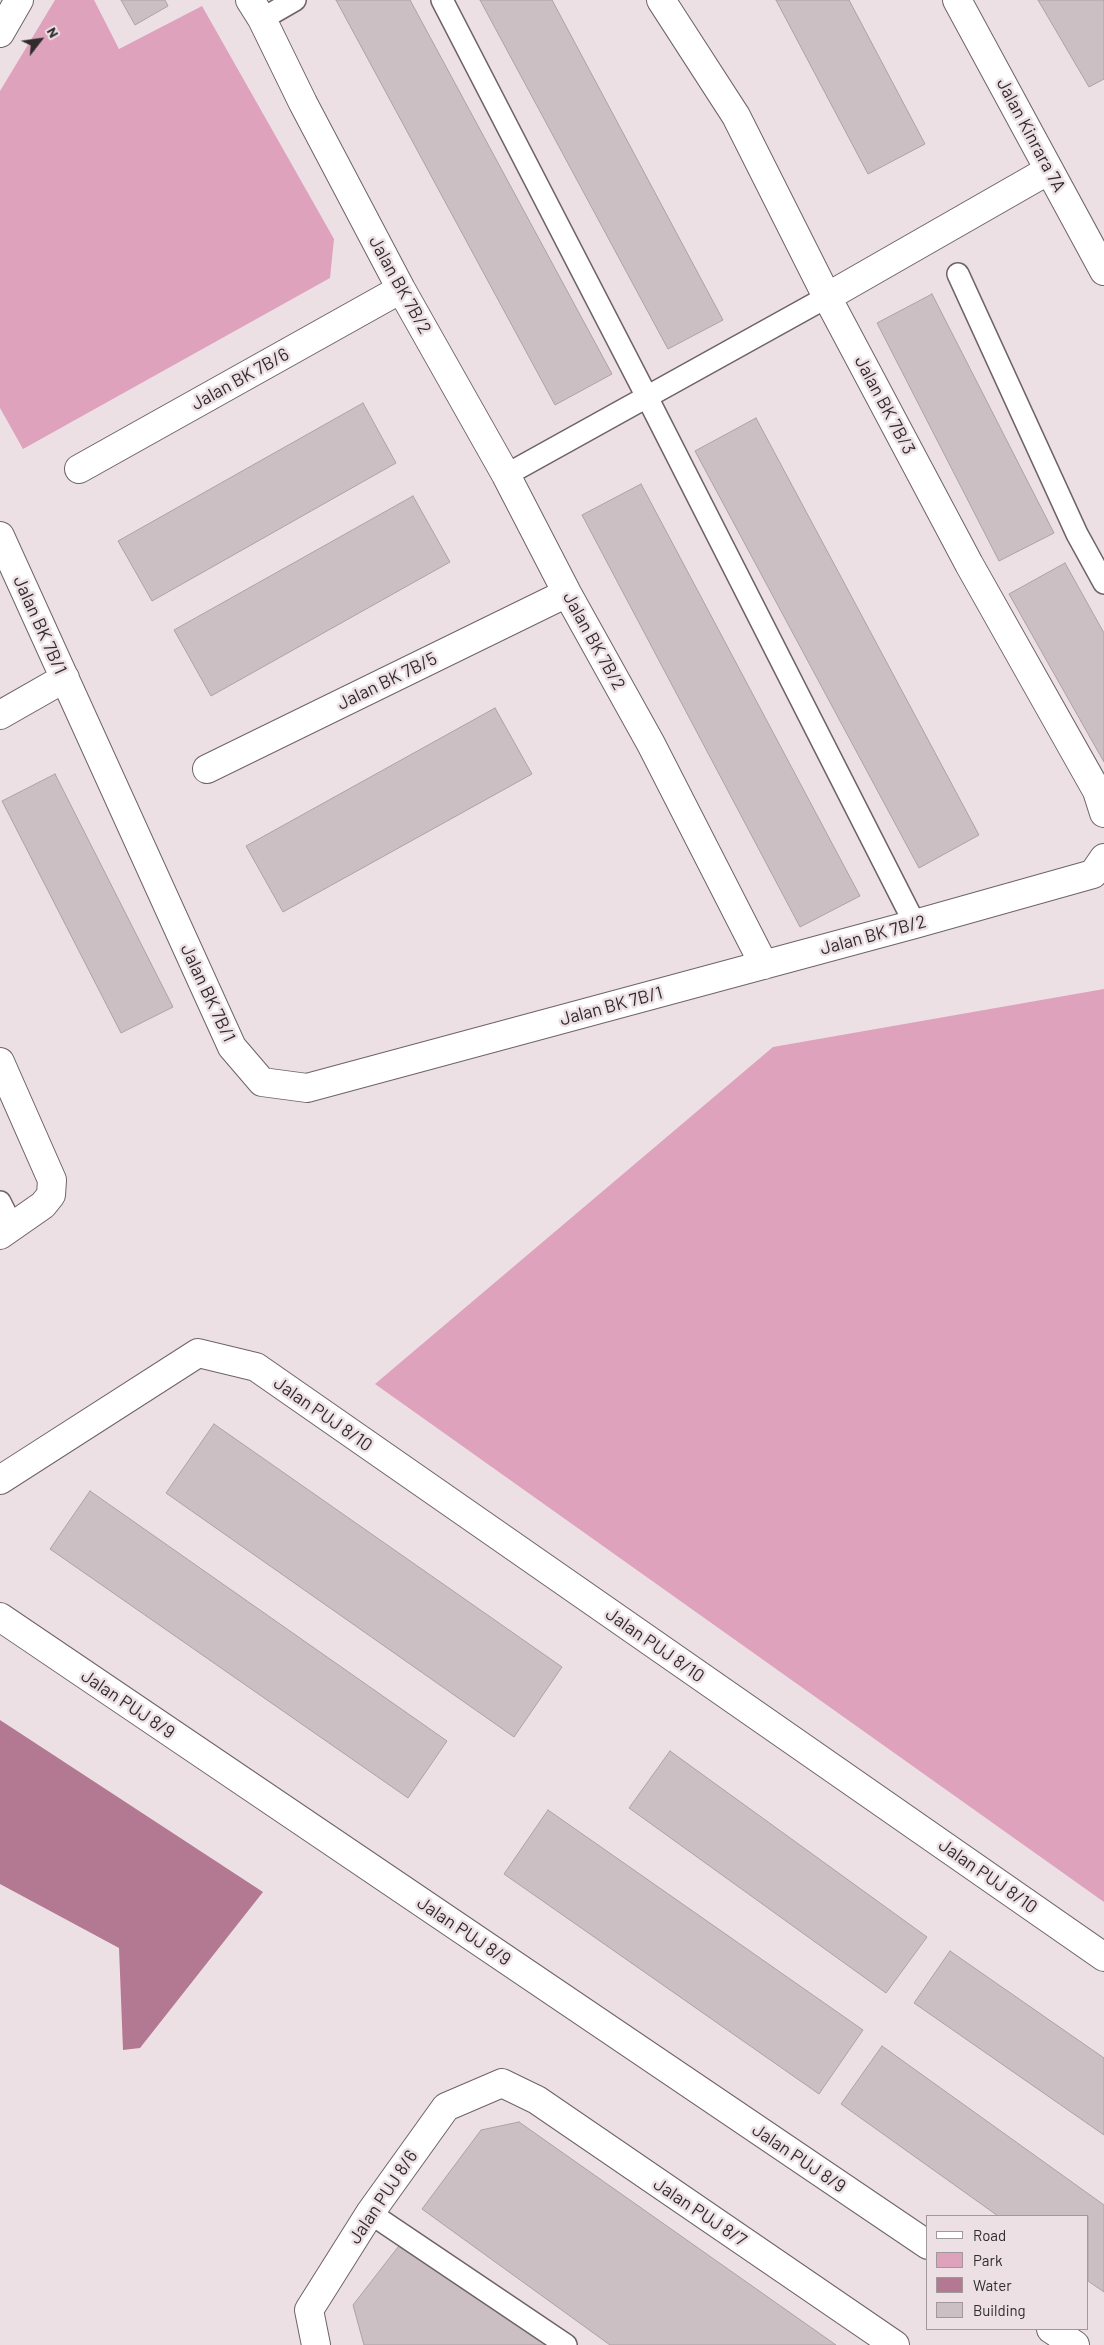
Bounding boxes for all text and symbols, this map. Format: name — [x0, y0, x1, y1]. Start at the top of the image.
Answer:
north arrow — [15, 15, 65, 65]
text: N — [44, 24, 63, 41]
street label: Jalan Kinrara 7A — [992, 74, 1070, 196]
street label: Jalan BK 7B/2 — [364, 232, 436, 338]
street label: Jalan BK 7B/6 — [187, 343, 293, 415]
street label: Jalan BK 7B/3 — [850, 352, 920, 458]
street label: Jalan BK 7B/1 — [9, 572, 71, 678]
street label: Jalan BK 7B/2 — [558, 588, 630, 694]
street label: Jalan BK 7B/5 — [334, 648, 440, 714]
street label: Jalan BK 7B/2 — [818, 910, 928, 960]
street label: Jalan BK 7B/1 — [176, 941, 240, 1045]
street label: Jalan BK 7B/1 — [557, 982, 665, 1030]
street label: Jalan PUJ 8/10 — [269, 1372, 377, 1456]
street label: Jalan PUJ 8/10 — [601, 1603, 709, 1687]
street label: Jalan PUJ 8/9 — [77, 1665, 179, 1743]
street label: Jalan PUJ 8/10 — [934, 1834, 1042, 1918]
street label: Jalan PUJ 8/9 — [413, 1892, 515, 1970]
street label: Jalan PUJ 8/9 — [748, 2119, 850, 2197]
street label: Jalan PUJ 8/6 — [344, 2146, 422, 2248]
street label: Jalan PUJ 8/7 — [649, 2173, 751, 2251]
legend — [926, 2215, 1089, 2330]
text: Road — [973, 2226, 1006, 2244]
text: Park — [973, 2251, 1002, 2269]
text: Water — [973, 2276, 1012, 2294]
text: Building — [973, 2301, 1026, 2319]

